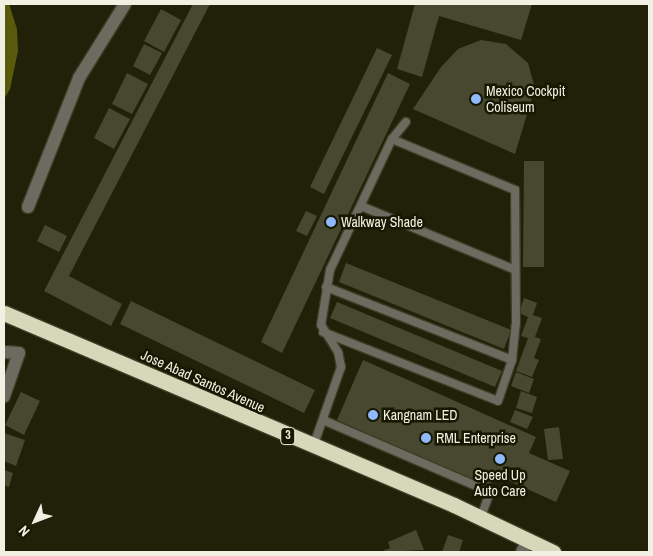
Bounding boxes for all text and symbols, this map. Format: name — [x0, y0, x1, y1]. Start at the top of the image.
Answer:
place label: Mexico Cockpit Coliseum — [486, 83, 565, 115]
marker: Mexico Cockpit Coliseum — [470, 93, 482, 105]
place label: Walkway Shade — [341, 214, 423, 230]
marker: Walkway Shade — [325, 216, 337, 228]
street label: Jose Abad Santos Avenue — [138, 346, 268, 416]
place label: Kangnam LED — [383, 407, 458, 423]
marker: Kangnam LED — [367, 409, 379, 421]
road number: 3 — [279, 426, 297, 446]
place label: RML Enterprise — [436, 430, 516, 446]
marker: RML Enterprise — [420, 432, 432, 444]
marker: Speed Up Auto Care — [494, 453, 506, 465]
place label: Speed Up Auto Care — [474, 467, 526, 500]
north arrow — [10, 496, 60, 546]
text: N — [15, 522, 33, 540]

